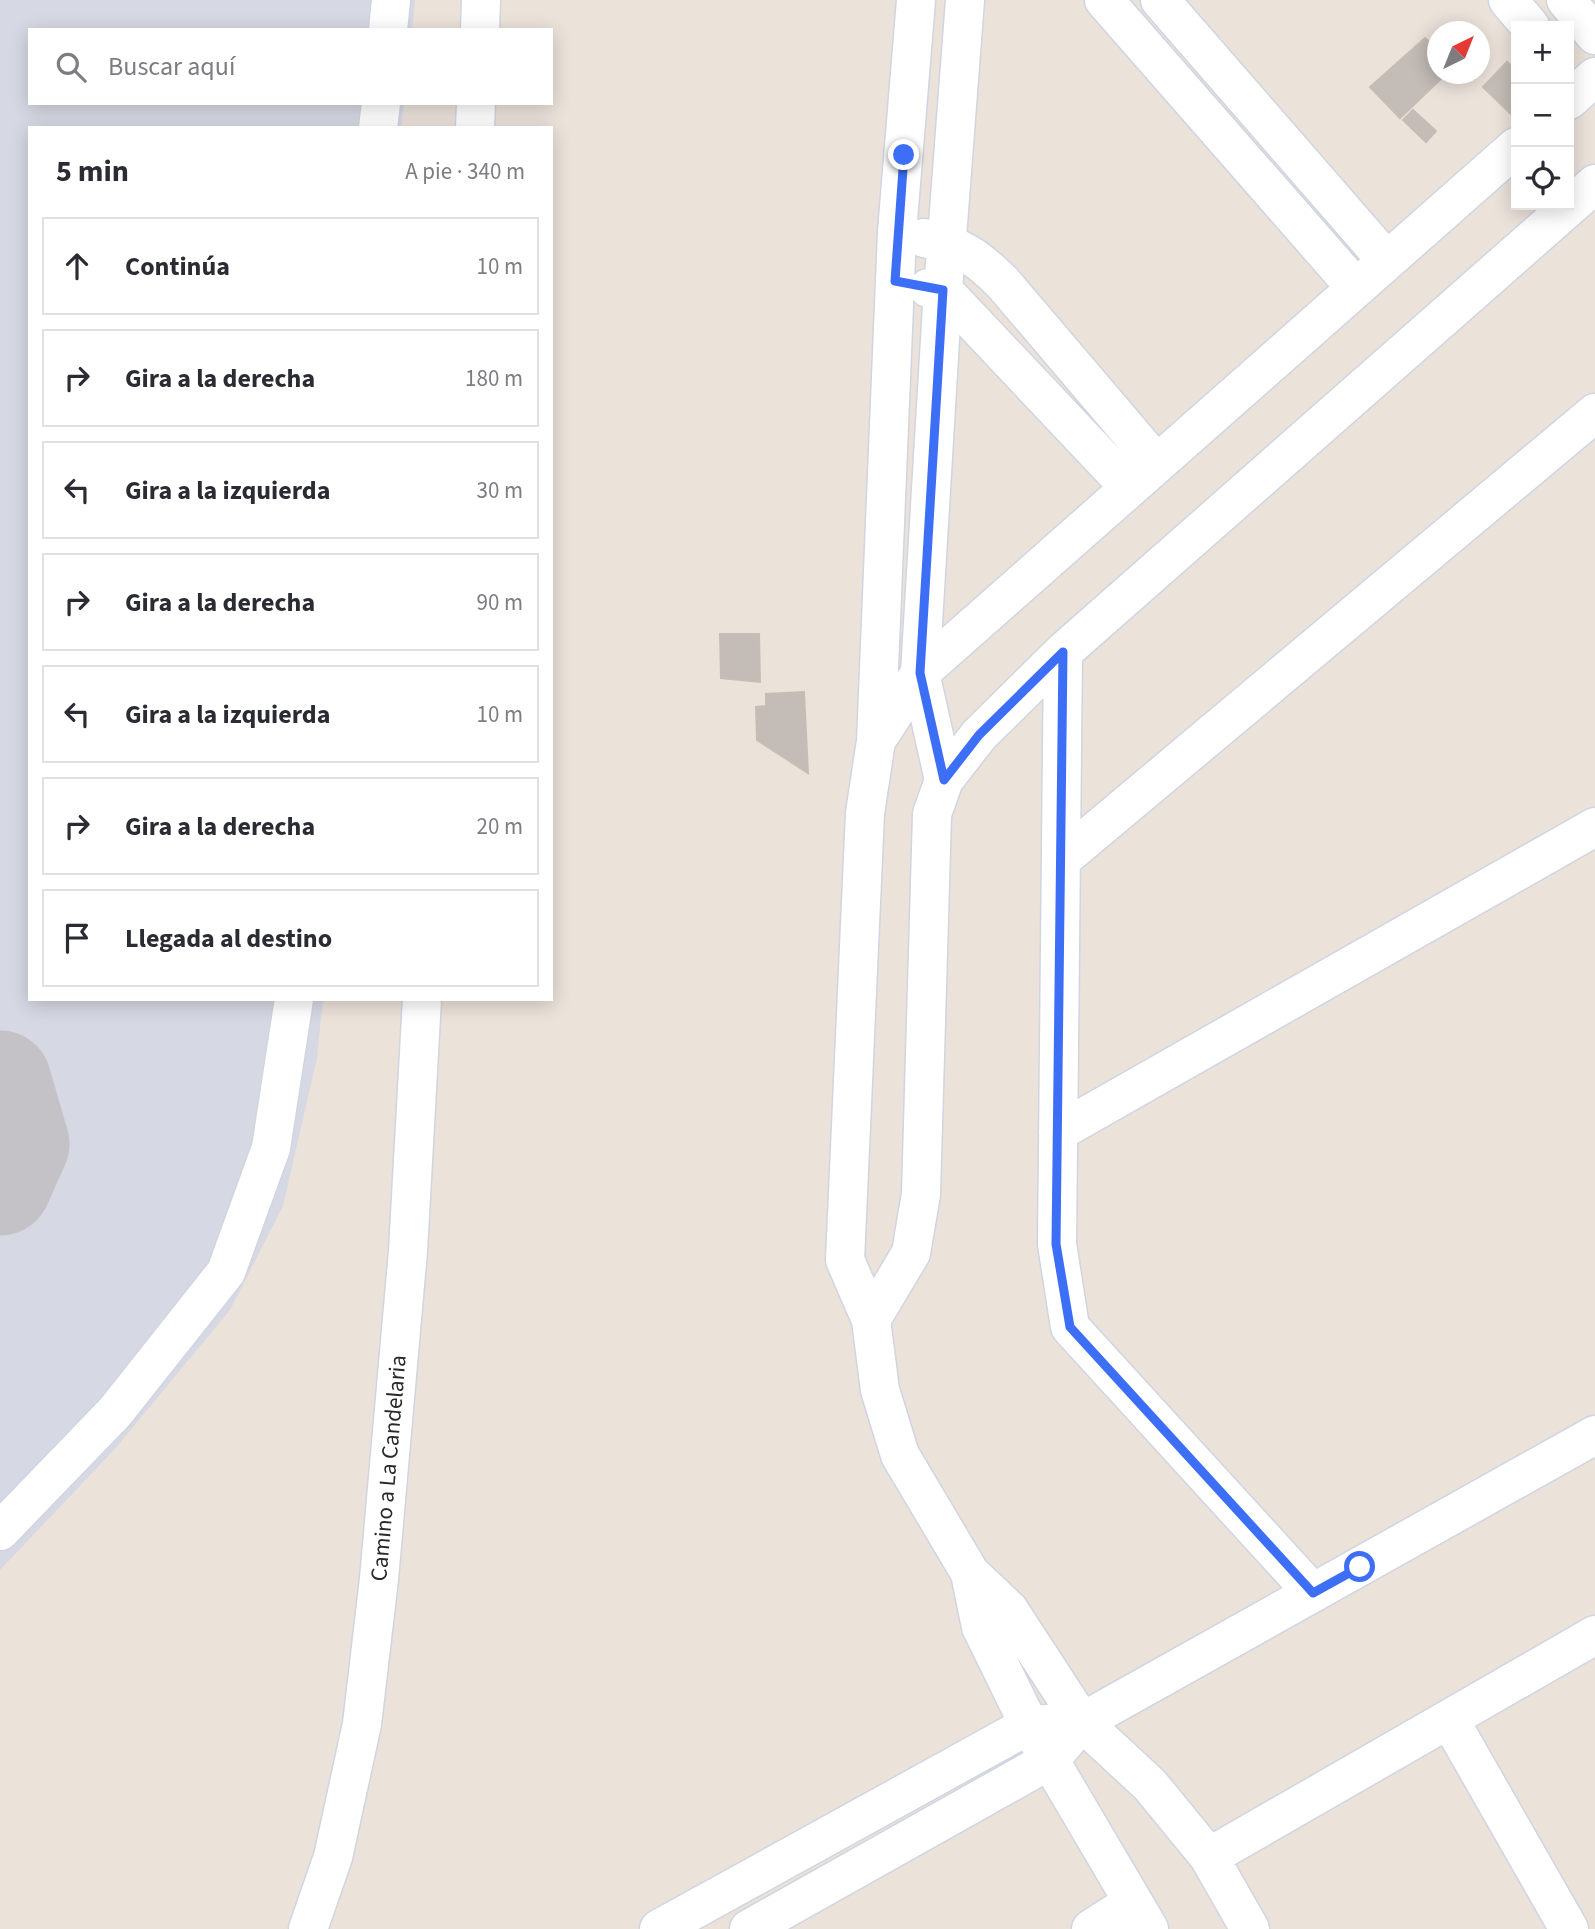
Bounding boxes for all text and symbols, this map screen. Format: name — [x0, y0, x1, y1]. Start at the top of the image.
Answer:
north arrow — [1427, 21, 1490, 84]
map controls — [1511, 21, 1574, 210]
button: + — [1511, 21, 1574, 84]
search box — [28, 28, 553, 105]
icon: search — [52, 48, 90, 86]
text: Buscar aquí — [108, 48, 235, 85]
button: − — [1511, 84, 1574, 147]
route end — [888, 139, 919, 170]
button: locate — [1511, 147, 1574, 210]
text: 5 min — [56, 150, 129, 193]
text: A pie · 340 m — [405, 155, 525, 188]
icon: ahead — [58, 247, 96, 285]
text: Continúa — [125, 248, 230, 285]
text: 10 m — [476, 250, 523, 283]
icon: right — [58, 359, 96, 397]
text: Gira a la derecha — [125, 360, 315, 397]
text: 180 m — [465, 362, 523, 395]
icon: left — [58, 471, 96, 509]
text: Gira a la izquierda — [125, 472, 330, 509]
text: 30 m — [476, 474, 523, 507]
icon: right — [58, 583, 96, 621]
text: Gira a la derecha — [125, 584, 315, 621]
text: 90 m — [476, 586, 523, 619]
icon: left — [58, 695, 96, 733]
text: Gira a la izquierda — [125, 696, 330, 733]
text: 10 m — [476, 698, 523, 731]
icon: right — [58, 807, 96, 845]
text: Gira a la derecha — [125, 808, 315, 845]
text: 20 m — [476, 810, 523, 843]
icon: arrive — [58, 919, 96, 957]
text: Llegada al destino — [125, 920, 332, 957]
street label: Camino a La Candelaria — [362, 1354, 415, 1582]
route start — [1344, 1551, 1375, 1582]

